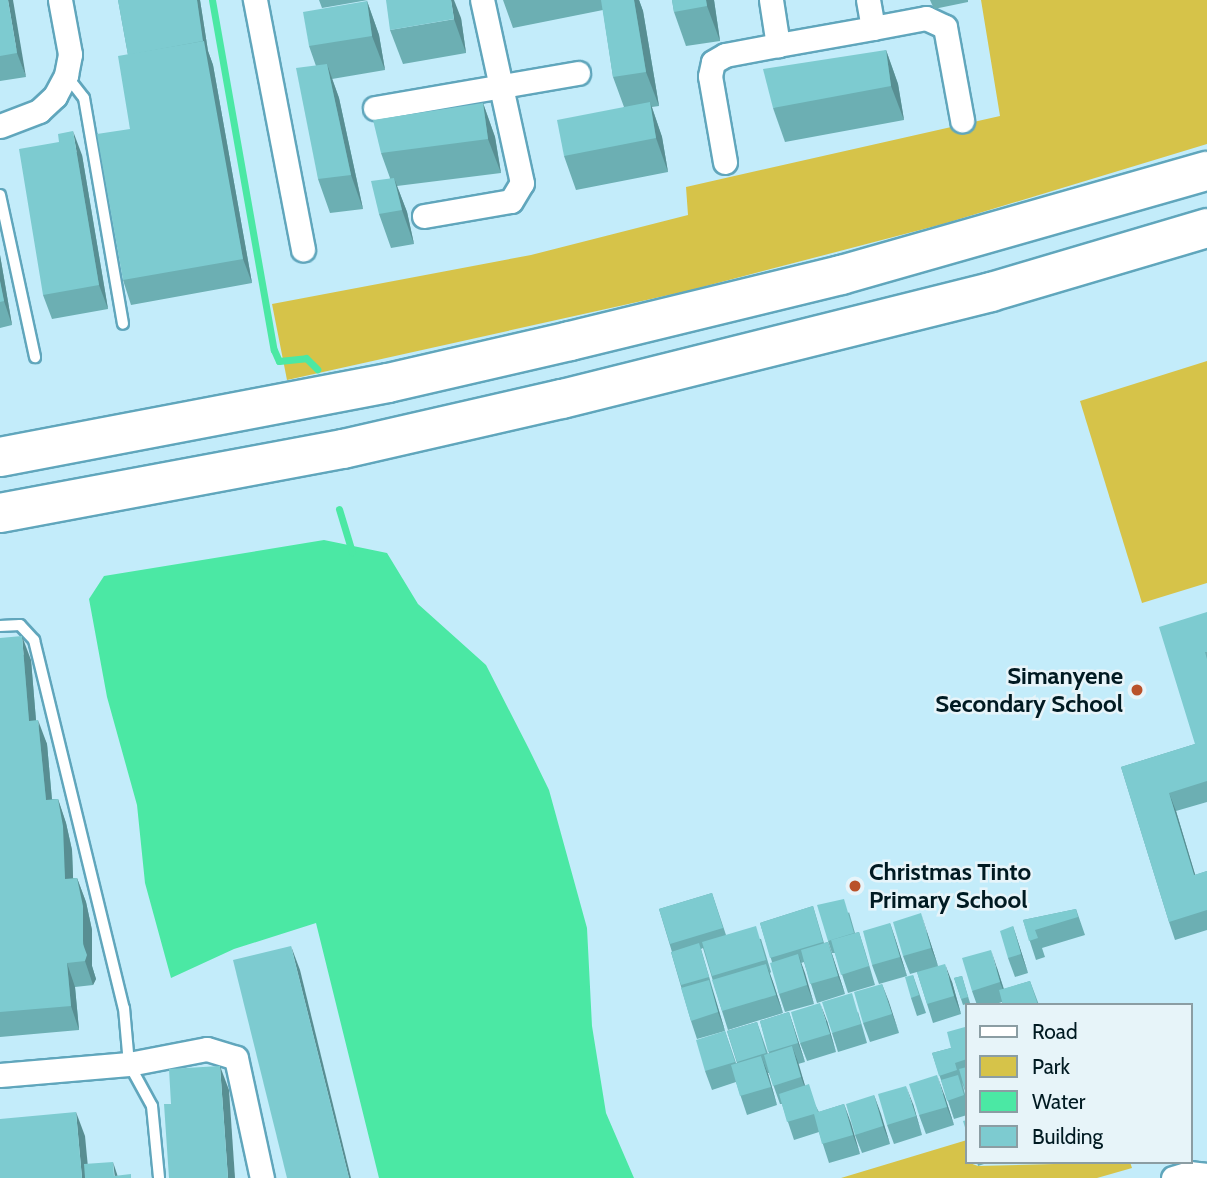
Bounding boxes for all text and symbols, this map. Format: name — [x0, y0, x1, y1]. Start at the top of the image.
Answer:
place label: Simanyene Secondary School — [935, 662, 1123, 718]
marker: Simanyene Secondary School — [1129, 682, 1145, 698]
place label: Christmas Tinto Primary School — [869, 858, 1031, 914]
marker: Christmas Tinto Primary School — [847, 878, 863, 894]
legend — [965, 1003, 1193, 1164]
text: Road — [1032, 1019, 1078, 1044]
text: Park — [1032, 1054, 1070, 1079]
text: Water — [1032, 1089, 1085, 1114]
text: Building — [1032, 1124, 1103, 1149]

